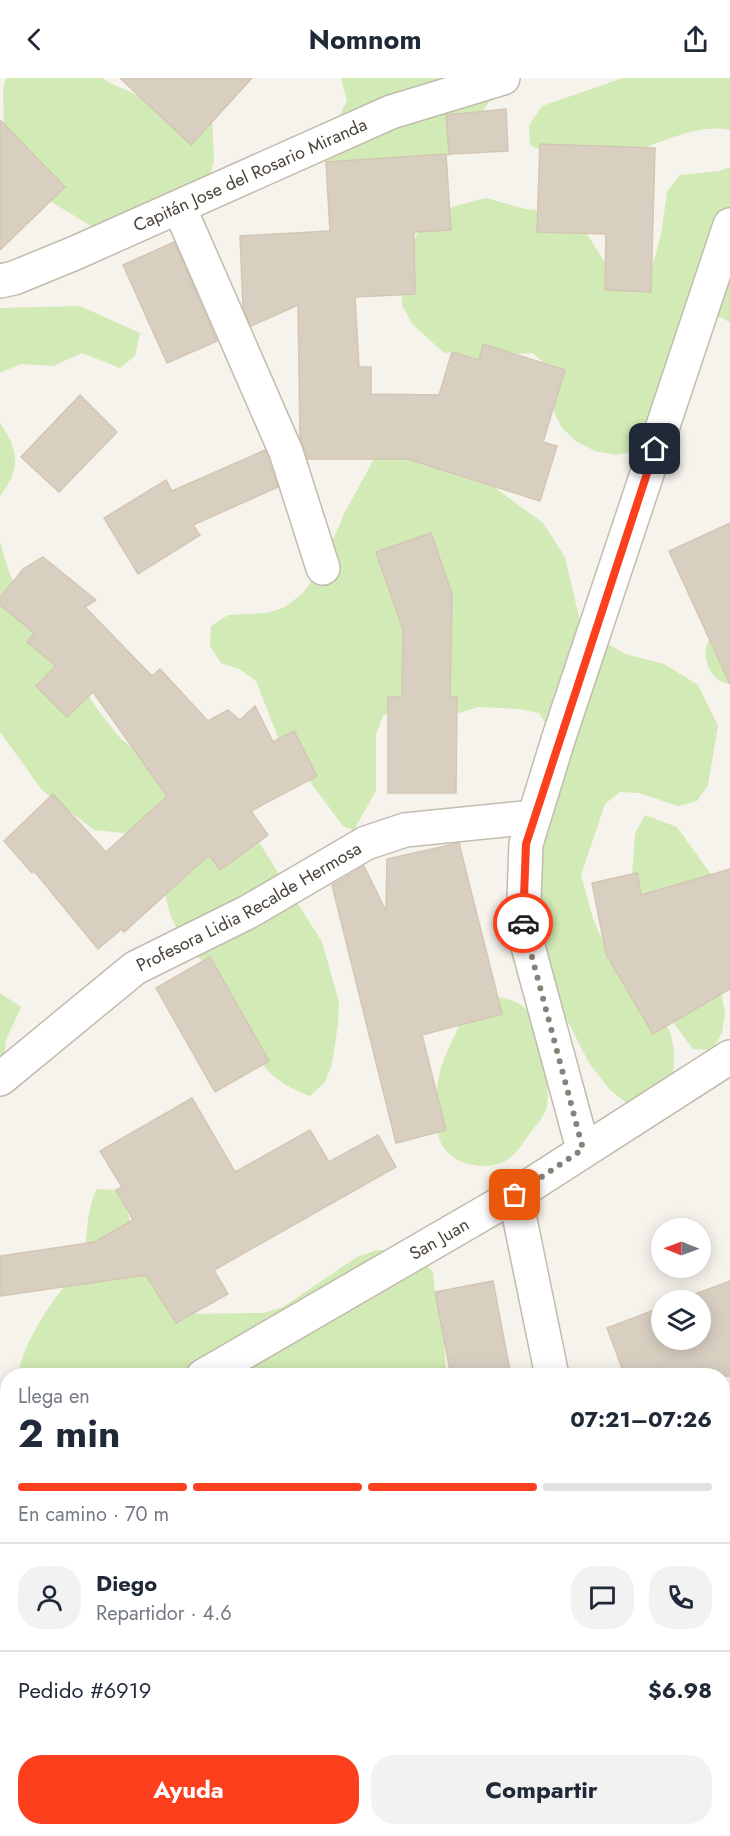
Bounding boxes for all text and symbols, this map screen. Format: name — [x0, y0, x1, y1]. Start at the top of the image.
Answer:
text: Nomnom — [308, 20, 422, 59]
icon: back — [18, 23, 51, 56]
icon: share — [679, 23, 712, 56]
street label: Capitán Jose del Rosario Miranda — [129, 111, 371, 238]
pin — [629, 423, 680, 474]
icon: home — [638, 432, 671, 465]
street label: Profesora Lidia Recalde Hermosa — [132, 835, 366, 978]
courier — [493, 893, 553, 953]
icon: car — [507, 907, 540, 940]
pin — [489, 1169, 540, 1220]
icon: bag — [498, 1178, 531, 1211]
street label: San Juan — [404, 1211, 474, 1267]
north arrow — [651, 1218, 711, 1278]
map controls — [651, 1218, 711, 1350]
button: layers — [651, 1290, 711, 1350]
text: Llega en — [18, 1382, 90, 1411]
text: 07:21–07:26 — [570, 1403, 712, 1435]
text: 2 min — [18, 1405, 120, 1462]
text: En camino · 70 m — [18, 1500, 169, 1529]
button: person — [18, 1566, 81, 1629]
button: chat — [571, 1566, 634, 1629]
button: phone — [649, 1566, 712, 1629]
text: Diego — [96, 1567, 157, 1599]
text: Repartidor · 4.6 — [96, 1599, 232, 1628]
text: Pedido #6919 — [18, 1674, 151, 1706]
text: $6.98 — [648, 1674, 712, 1706]
button: Ayuda — [18, 1755, 359, 1824]
button: Compartir — [371, 1755, 712, 1824]

